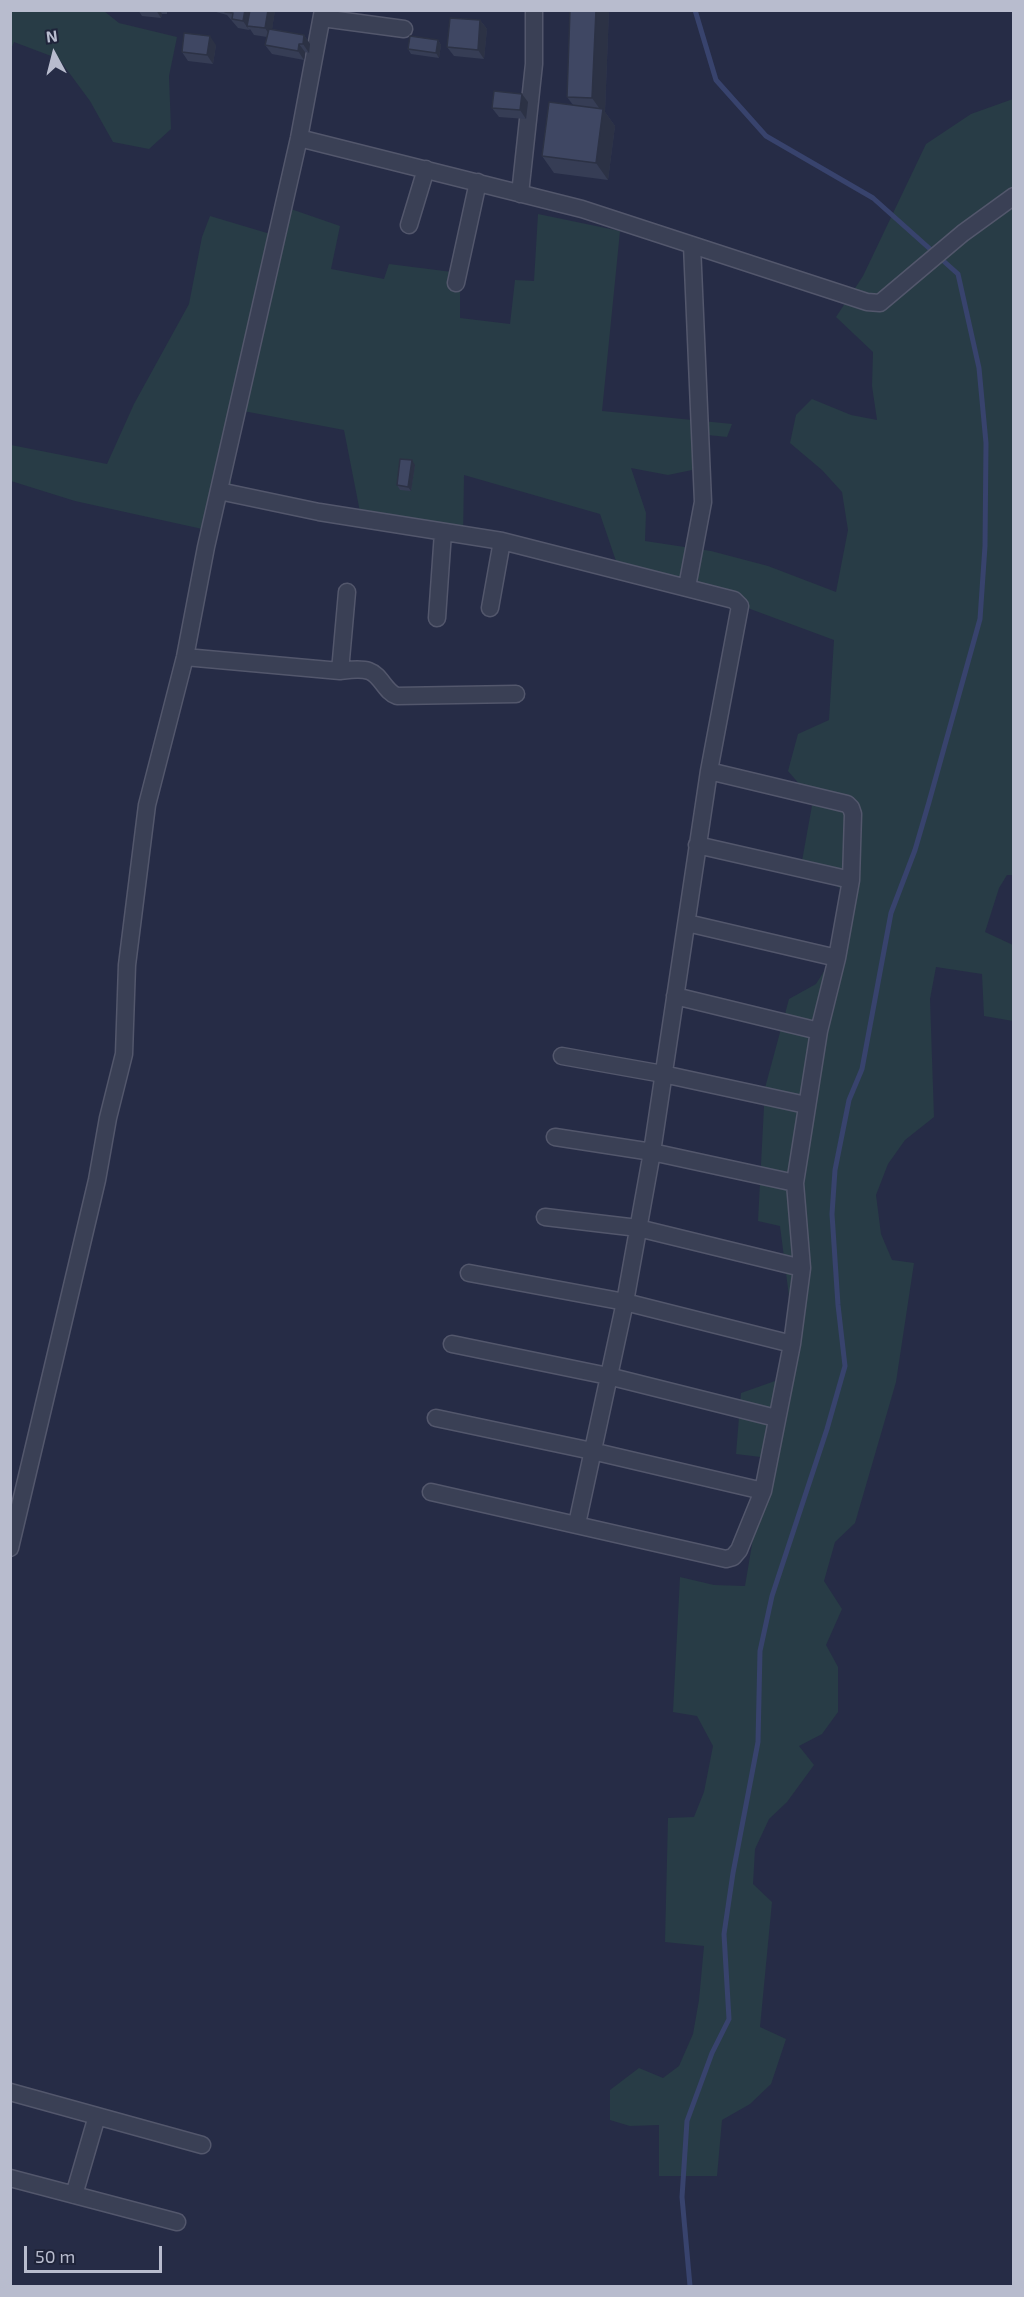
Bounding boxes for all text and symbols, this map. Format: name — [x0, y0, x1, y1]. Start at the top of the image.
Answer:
north arrow — [24, 24, 84, 84]
text: N — [45, 26, 59, 46]
scale bar — [27, 2234, 165, 2272]
text: 50 m — [35, 2245, 75, 2267]

